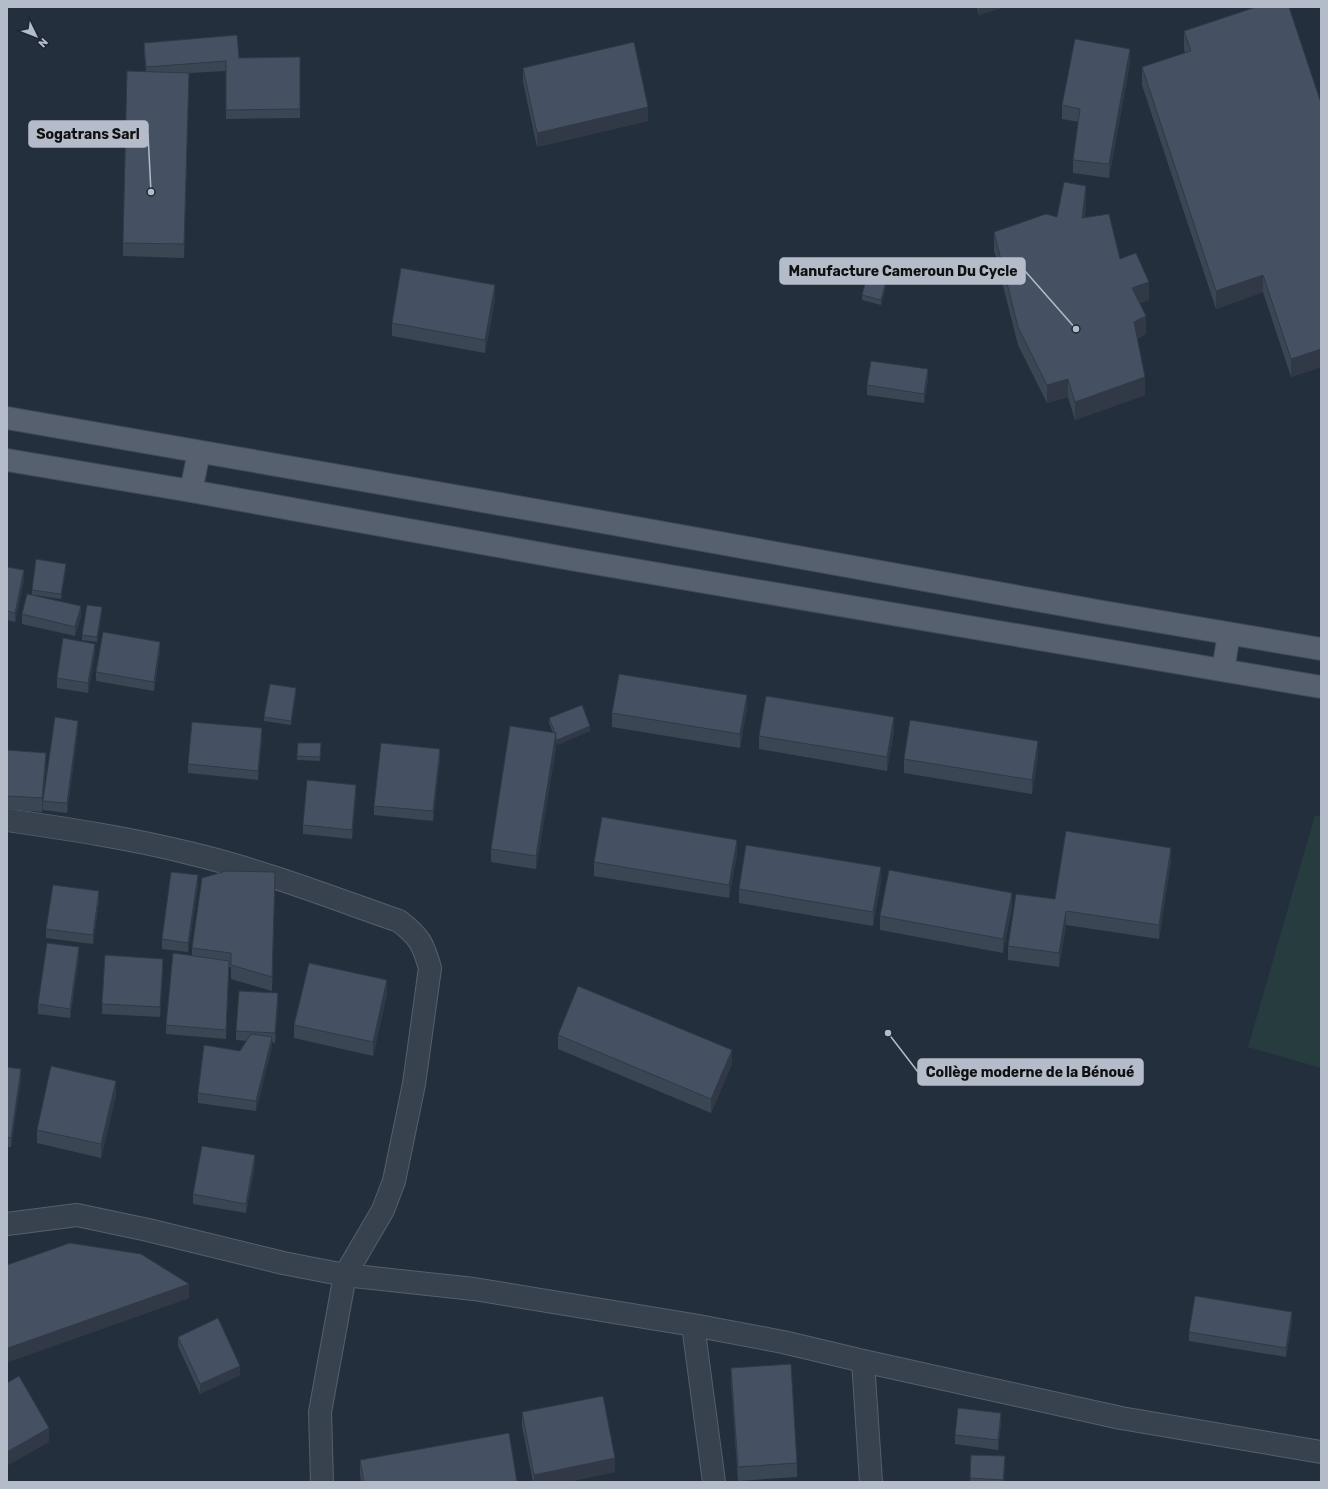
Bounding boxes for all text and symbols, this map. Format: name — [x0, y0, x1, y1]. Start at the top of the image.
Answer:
north arrow — [16, 16, 56, 56]
text: N — [35, 35, 50, 50]
callout: Sogatrans Sarl — [29, 121, 148, 147]
text: Sogatrans Sarl — [36, 126, 140, 143]
callout: Manufacture Cameroun Du Cycle — [780, 258, 1025, 284]
text: Manufacture Cameroun Du Cycle — [788, 263, 1018, 280]
callout: Collège moderne de la Bénoué — [918, 1059, 1143, 1085]
text: Collège moderne de la Bénoué — [926, 1064, 1134, 1081]

